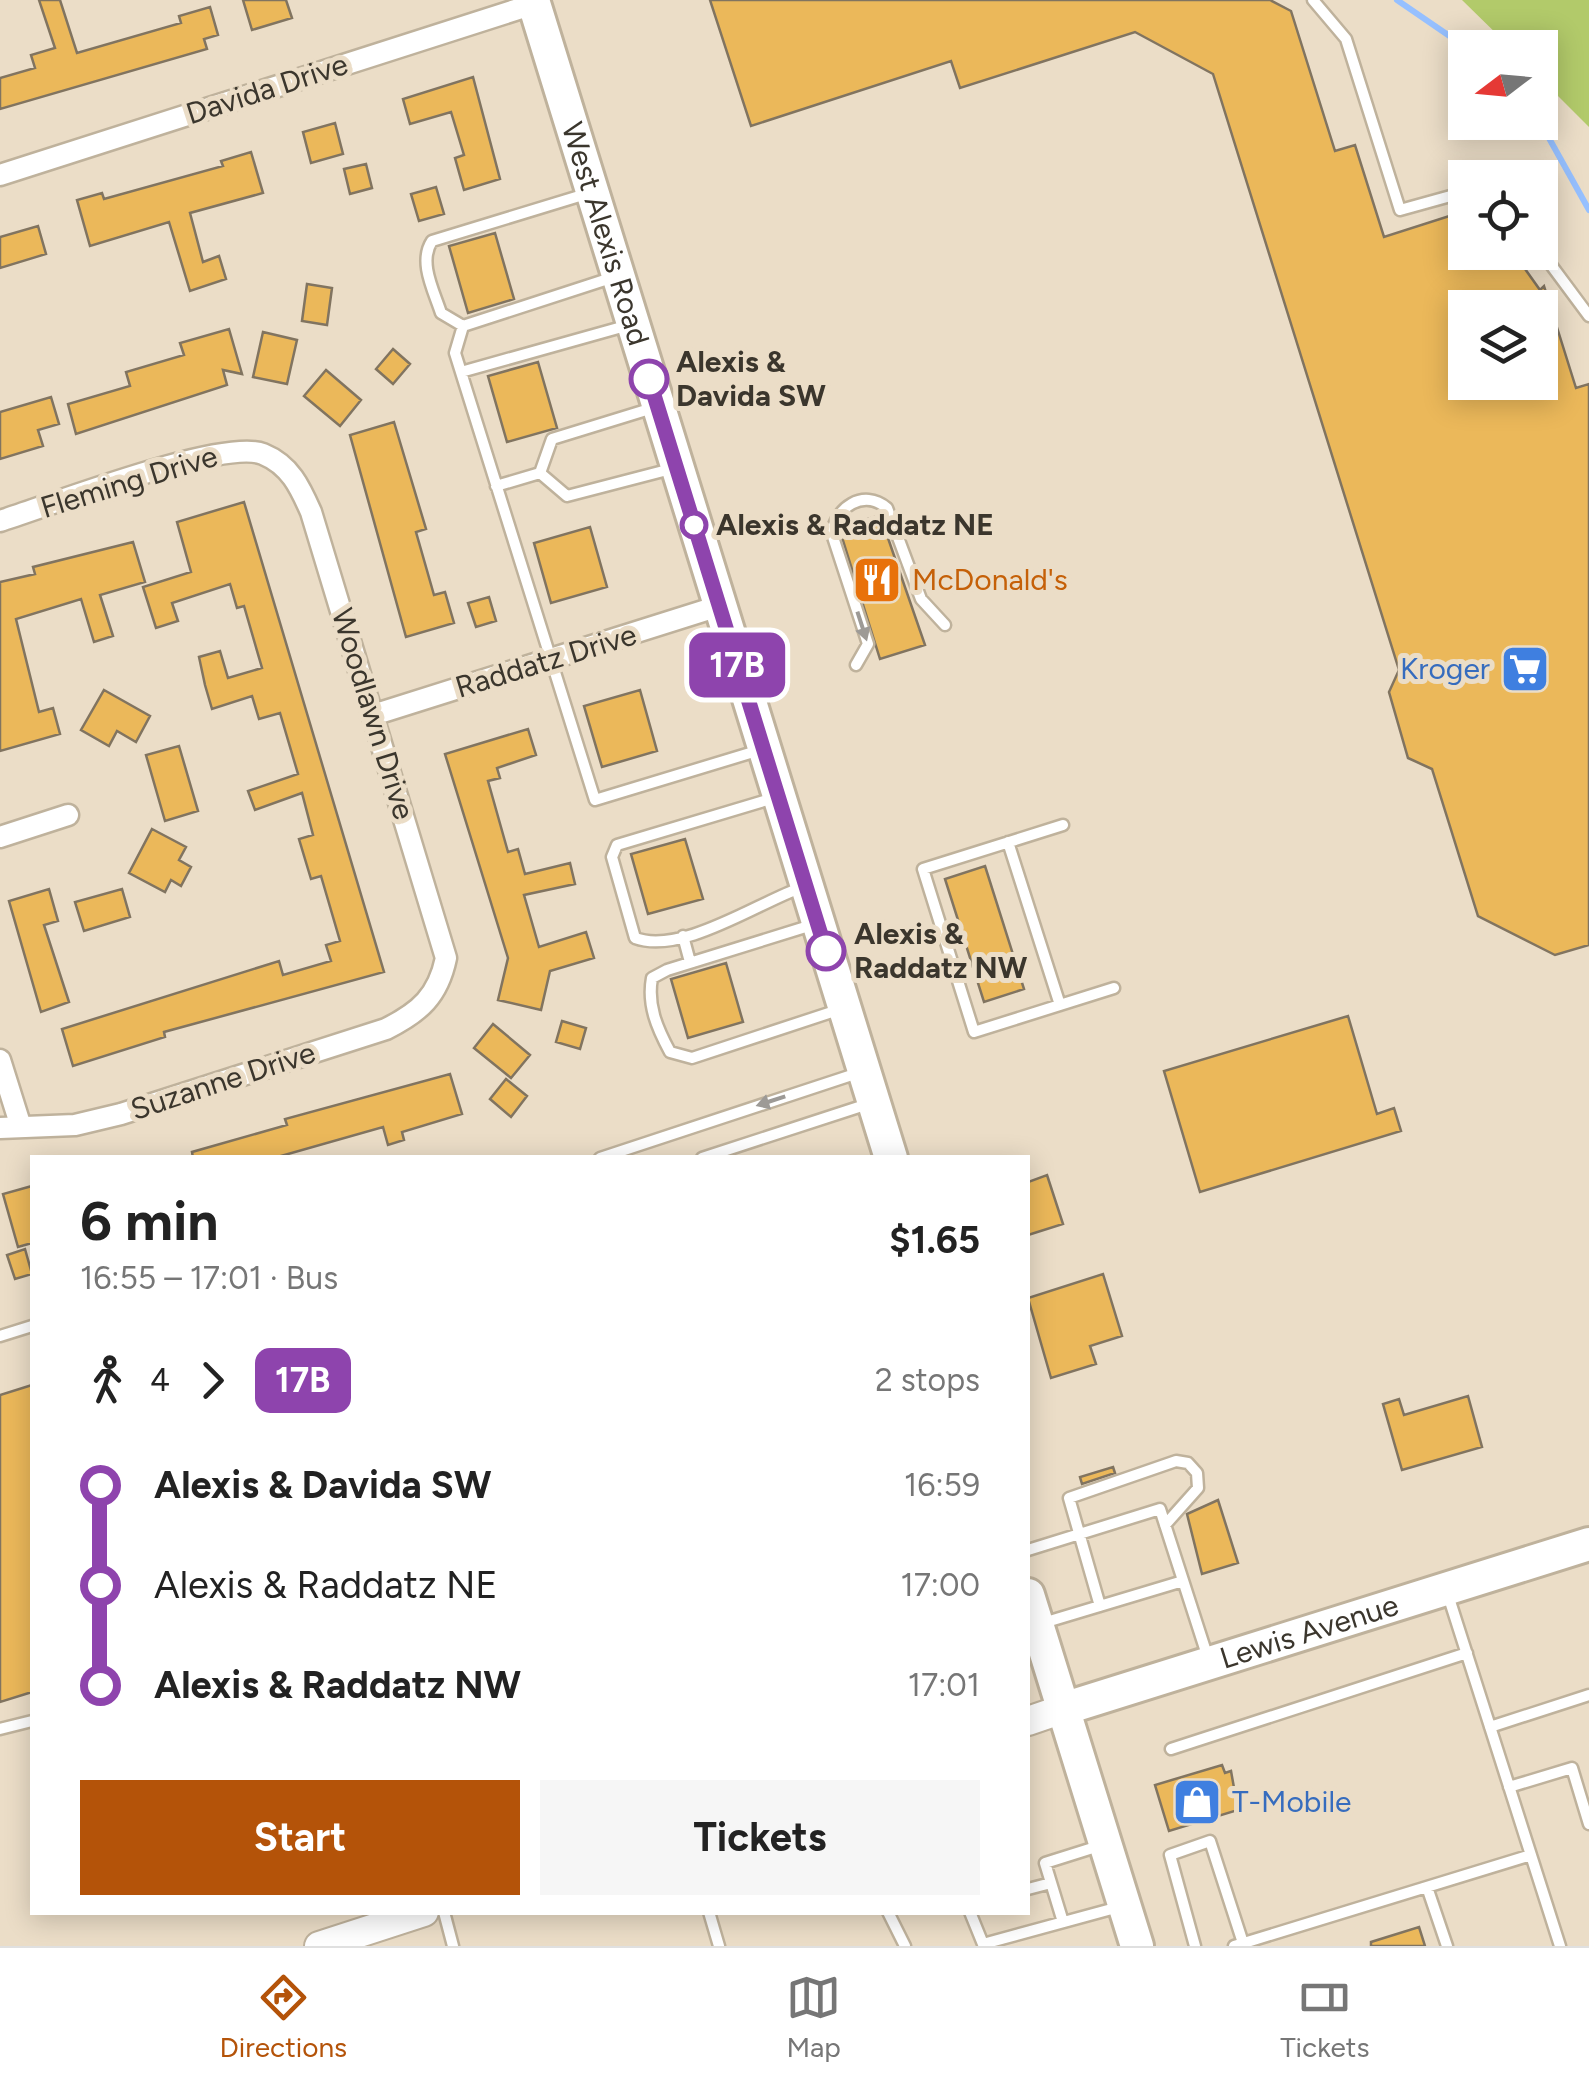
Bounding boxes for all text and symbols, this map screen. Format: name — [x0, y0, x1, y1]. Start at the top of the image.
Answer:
north arrow — [1448, 30, 1558, 140]
map controls — [1448, 30, 1558, 400]
street label: Davida Drive — [181, 45, 352, 132]
street label: West Alexis Road — [554, 118, 658, 350]
button: locate — [1448, 160, 1558, 270]
button: layers — [1448, 290, 1558, 400]
place label: Alexis & Davida SW — [676, 343, 826, 414]
marker: Alexis & Davida SW — [630, 360, 668, 398]
street label: Fleming Drive — [36, 437, 222, 526]
place label: Alexis & Raddatz NE — [716, 506, 994, 543]
marker: Alexis & Raddatz NE — [681, 512, 707, 538]
restaurant icon: McDonald's — [851, 554, 903, 606]
place label: McDonald's — [912, 561, 1068, 598]
street label: Woodlawn Drive — [324, 604, 423, 824]
one-way arrow — [855, 611, 870, 641]
street label: Raddatz Drive — [451, 615, 641, 706]
line badge: 17B — [680, 632, 794, 698]
supermarket icon: Kroger — [1499, 643, 1551, 695]
text: 17B — [709, 644, 765, 686]
place label: Kroger — [1400, 650, 1490, 687]
place label: Alexis & Raddatz NW — [854, 915, 1028, 986]
marker: Alexis & Raddatz NW — [807, 932, 845, 970]
street label: Suzanne Drive — [126, 1033, 320, 1128]
one-way arrow — [756, 1095, 786, 1110]
text: 6 min — [80, 1188, 219, 1254]
text: $1.65 — [889, 1217, 980, 1263]
text: 16:55 – 17:01 · Bus — [80, 1259, 338, 1297]
icon: walk — [80, 1353, 135, 1408]
icon: forward — [185, 1353, 240, 1408]
text: 17B — [275, 1359, 331, 1401]
text: 4 — [150, 1361, 170, 1399]
text: 2 stops — [875, 1361, 980, 1399]
text: Alexis & Davida SW — [154, 1462, 491, 1508]
text: 16:59 — [904, 1466, 980, 1504]
text: Alexis & Raddatz NE — [154, 1562, 498, 1608]
text: 17:00 — [900, 1566, 980, 1604]
street label: Lewis Avenue — [1215, 1586, 1403, 1677]
text: Alexis & Raddatz NW — [154, 1662, 521, 1708]
text: 17:01 — [908, 1666, 980, 1704]
shop icon: T-Mobile — [1171, 1776, 1223, 1828]
button: Start — [80, 1780, 520, 1895]
button: Tickets — [540, 1780, 980, 1895]
place label: T-Mobile — [1232, 1783, 1351, 1820]
tab: Directions — [220, 1970, 347, 2064]
tab: Map — [786, 1970, 841, 2064]
tab: Tickets — [1280, 1970, 1369, 2064]

